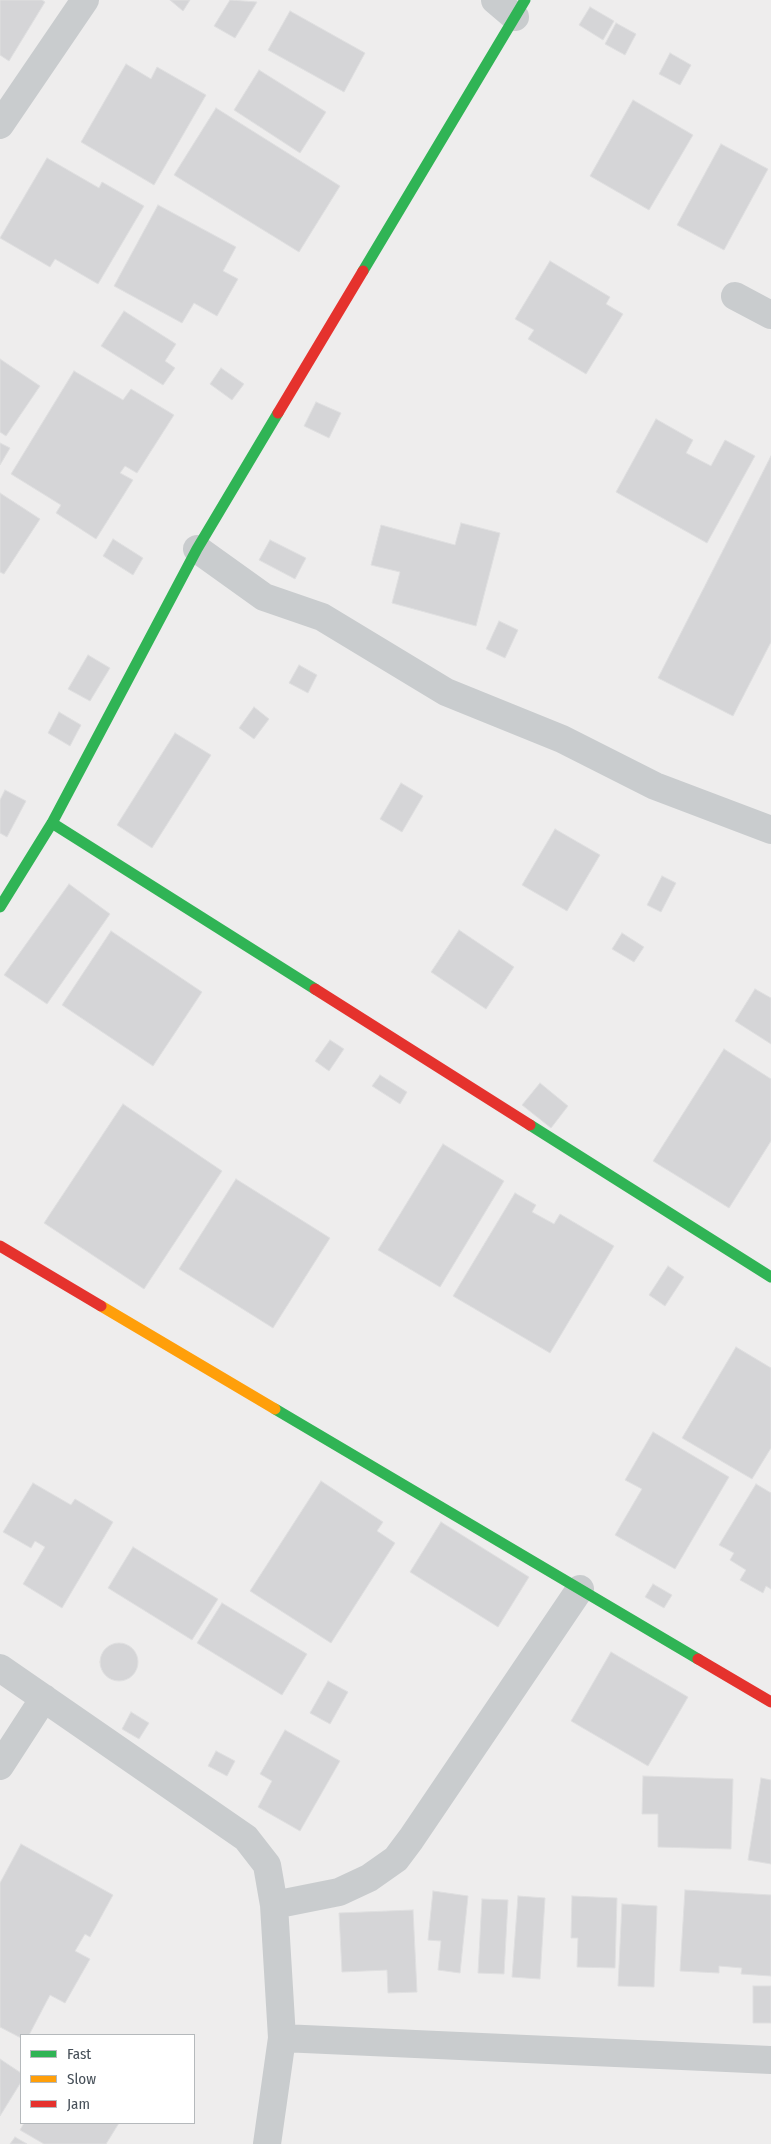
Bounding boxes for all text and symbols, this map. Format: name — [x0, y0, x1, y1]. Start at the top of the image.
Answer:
legend — [20, 2034, 195, 2124]
text: Fast — [67, 2045, 91, 2063]
text: Slow — [67, 2070, 96, 2088]
text: Jam — [67, 2095, 90, 2113]

